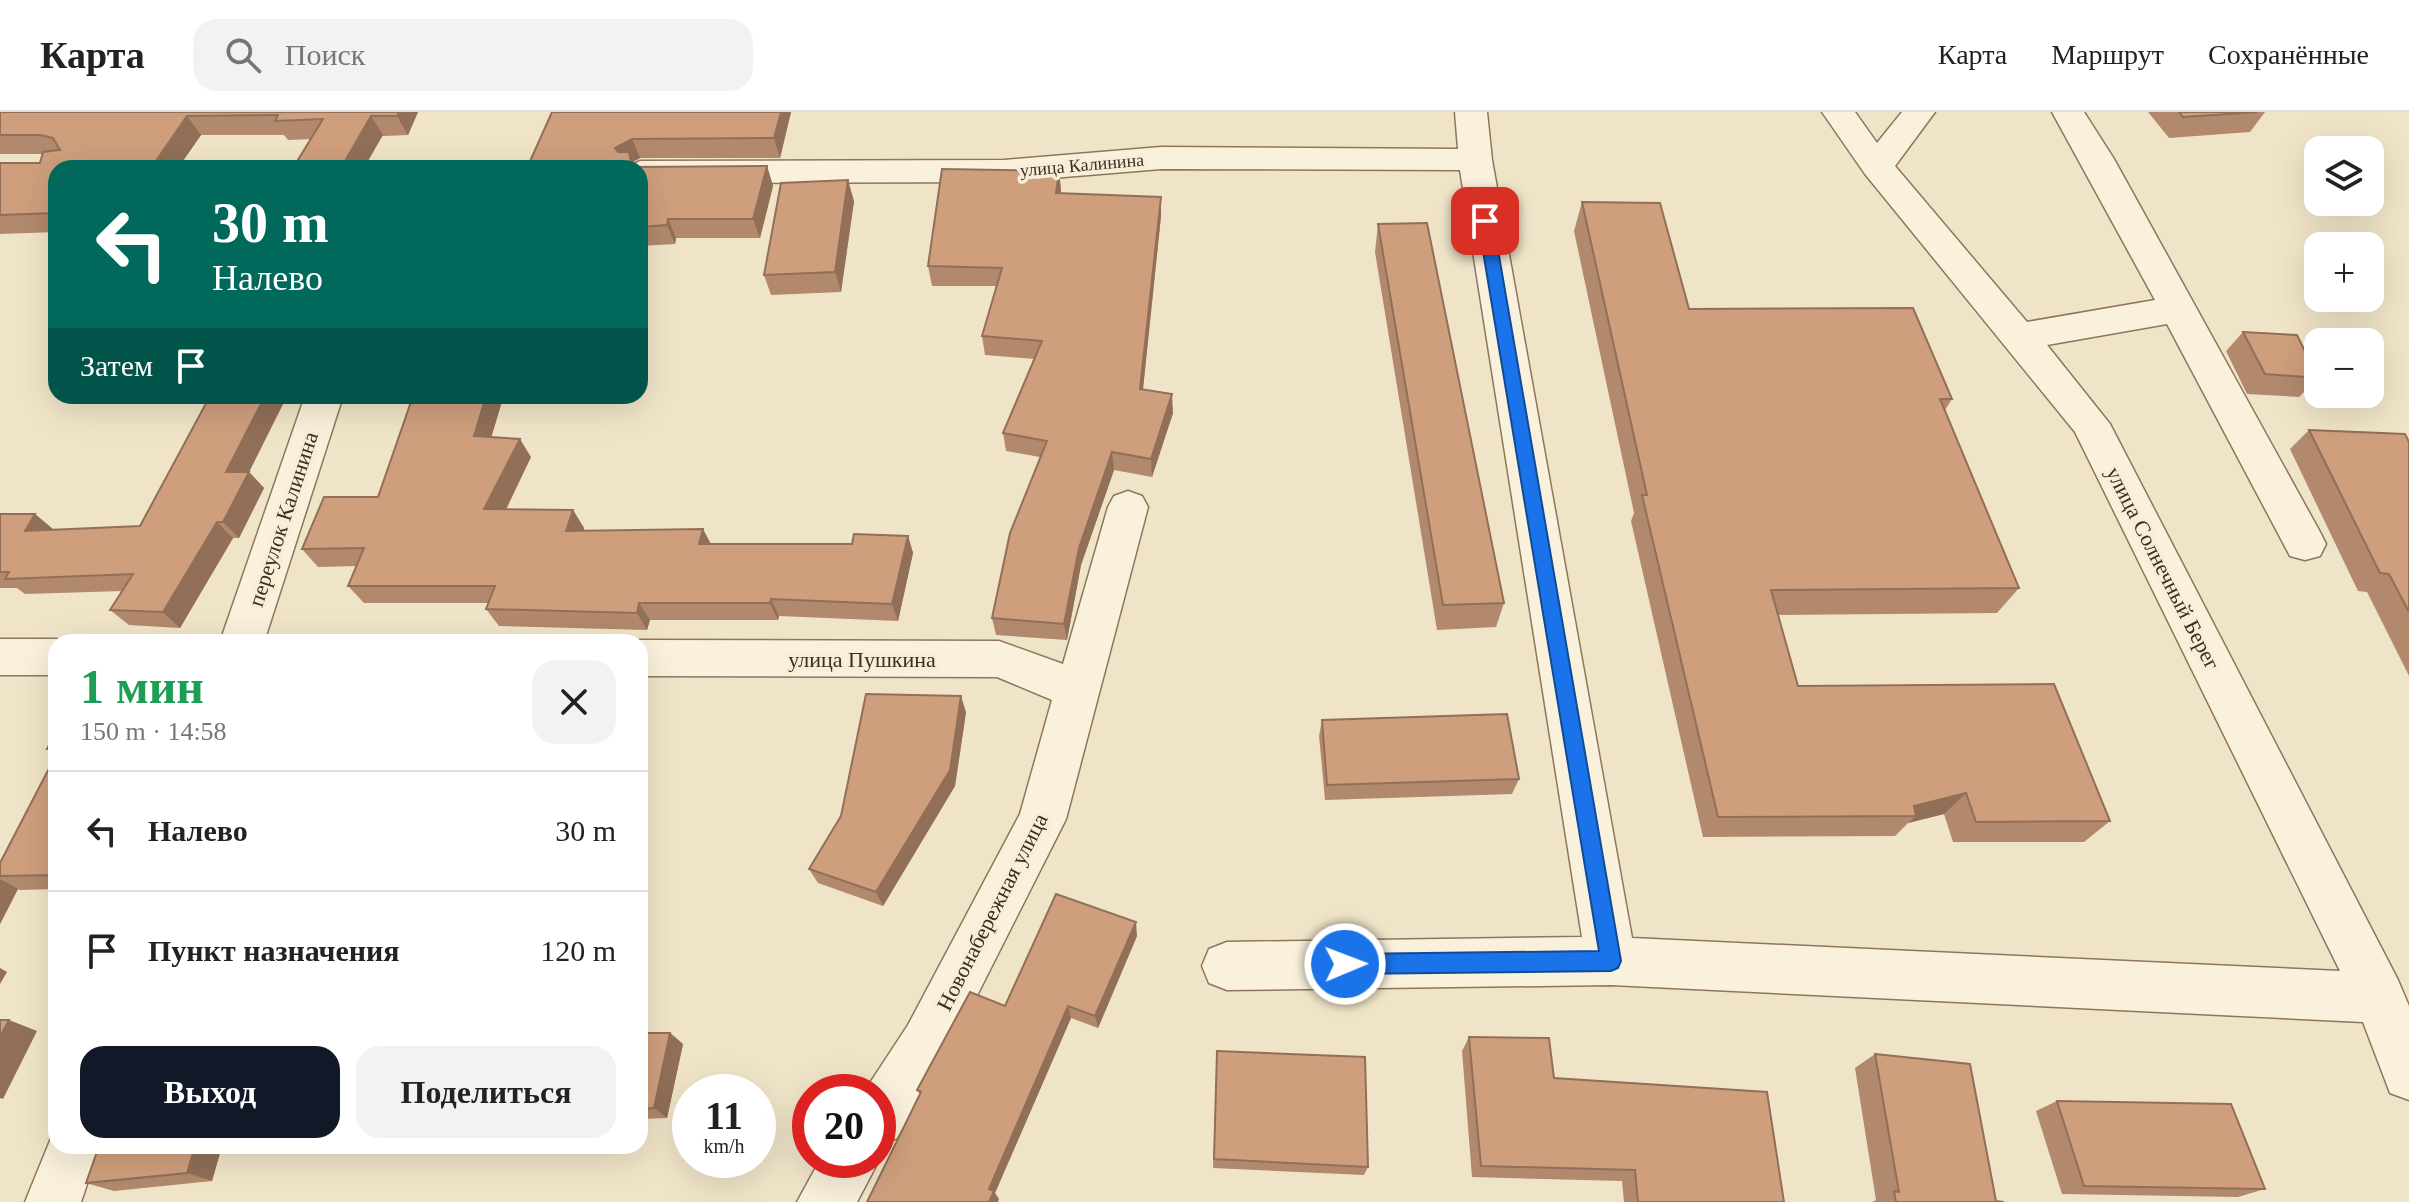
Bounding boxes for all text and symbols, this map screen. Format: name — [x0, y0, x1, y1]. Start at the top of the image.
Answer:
search box — [193, 19, 753, 91]
icon: search — [221, 33, 265, 77]
text: Карта — [40, 34, 145, 76]
text: Поиск — [285, 38, 365, 71]
text: Карта — [1938, 39, 2007, 70]
text: Маршрут — [2051, 39, 2164, 70]
text: Сохранённые — [2208, 39, 2369, 70]
map controls — [2304, 136, 2384, 408]
button: layers — [2304, 136, 2384, 216]
street label: улица Калинина — [1019, 150, 1145, 180]
pin — [1451, 187, 1519, 255]
icon: left — [80, 192, 184, 296]
text: 30 m — [212, 192, 329, 254]
icon: arrive — [1463, 199, 1507, 243]
button: + — [2304, 232, 2384, 312]
text: Налево — [212, 258, 323, 298]
button: − — [2304, 328, 2384, 408]
icon: arrive — [169, 344, 213, 388]
text: Затем — [80, 349, 153, 382]
street label: переулок Калинина — [243, 428, 323, 609]
street label: улица Солнечный Берег — [2101, 462, 2225, 674]
street label: улица Пушкина — [788, 647, 936, 672]
text: 1 мин — [80, 660, 204, 713]
button: close — [532, 660, 616, 744]
text: 150 m · 14:58 — [80, 717, 227, 746]
icon: left — [80, 809, 124, 853]
street label: Новонабережная улица — [931, 809, 1053, 1015]
text: Налево — [148, 814, 248, 847]
text: 30 m — [555, 814, 616, 847]
position arrow — [1303, 922, 1387, 1006]
icon: arrive — [80, 929, 124, 973]
text: Пункт назначения — [148, 934, 400, 967]
text: 120 m — [540, 934, 616, 967]
button: Выход — [80, 1046, 340, 1138]
button: Поделиться — [356, 1046, 616, 1138]
speed limit sign: 20 — [792, 1074, 896, 1178]
text: 11 — [705, 1093, 743, 1138]
text: km/h — [703, 1135, 745, 1157]

